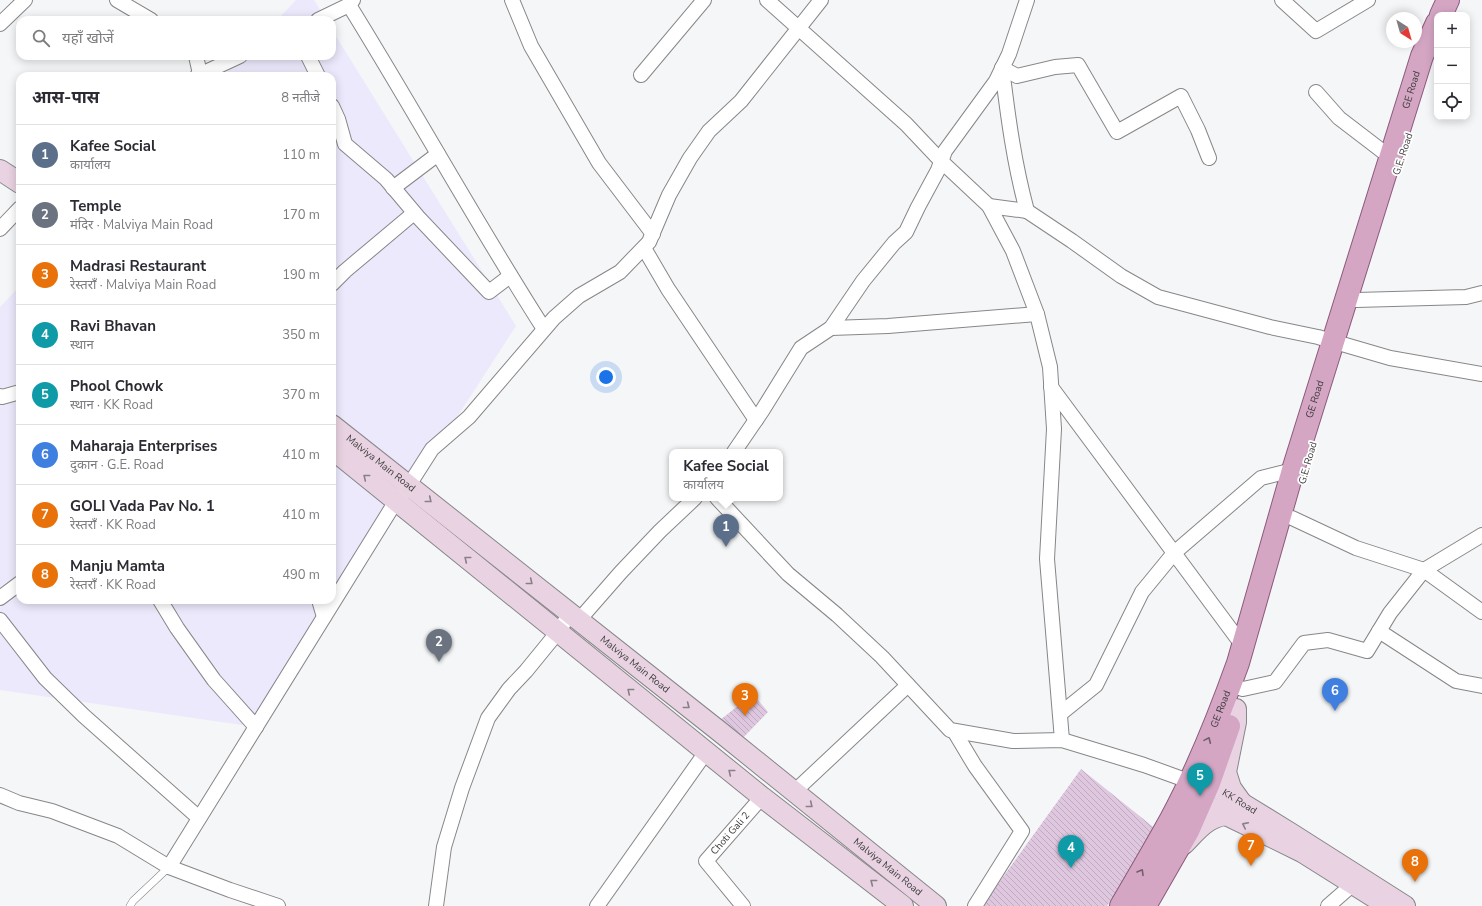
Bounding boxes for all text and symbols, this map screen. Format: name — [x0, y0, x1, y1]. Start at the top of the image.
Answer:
north arrow — [1386, 12, 1422, 48]
map controls — [1434, 12, 1470, 120]
button: + — [1434, 12, 1470, 48]
search box — [16, 16, 336, 60]
icon: search — [30, 27, 52, 49]
text: यहाँ खोजें — [62, 28, 114, 48]
button: − — [1434, 48, 1470, 84]
street label: GE Road — [1399, 69, 1424, 111]
button: locate — [1434, 84, 1470, 120]
text: आस-पास — [32, 86, 99, 109]
text: 8 नतीजे — [281, 89, 320, 107]
street label: G.E. Road — [1390, 131, 1416, 177]
text: Kafee Social — [70, 136, 156, 156]
text: 1 — [41, 146, 49, 164]
text: 110 m — [282, 146, 320, 164]
text: कार्यालय — [70, 156, 111, 174]
text: Temple — [70, 196, 121, 216]
text: 2 — [41, 206, 49, 224]
text: 170 m — [282, 206, 320, 224]
text: मंदिर · Malviya Main Road — [70, 216, 213, 234]
text: Madrasi Restaurant — [70, 256, 206, 276]
text: 3 — [41, 266, 49, 284]
text: 190 m — [282, 266, 320, 284]
text: रेस्तराँ · Malviya Main Road — [70, 276, 216, 294]
text: Ravi Bhavan — [70, 316, 156, 336]
text: 4 — [41, 326, 49, 344]
text: 350 m — [282, 326, 320, 344]
text: स्थान — [70, 336, 94, 354]
your location — [596, 367, 616, 387]
text: Phool Chowk — [70, 376, 163, 396]
street label: GE Road — [1303, 378, 1328, 420]
text: 5 — [41, 386, 49, 404]
text: 370 m — [282, 386, 320, 404]
text: स्थान · KK Road — [70, 396, 153, 414]
street label: Malviya Main Road — [343, 432, 418, 495]
text: Maharaja Enterprises — [70, 436, 217, 456]
street label: G.E. Road — [1295, 440, 1321, 486]
text: 6 — [41, 446, 49, 464]
text: 410 m — [282, 446, 320, 464]
popup — [669, 449, 783, 501]
text: दुकान · G.E. Road — [70, 456, 164, 474]
text: Kafee Social — [683, 456, 769, 476]
one-way arrow — [363, 474, 371, 481]
text: कार्यालय — [683, 476, 724, 494]
text: GOLI Vada Pav No. 1 — [70, 496, 215, 516]
one-way arrow — [424, 496, 431, 503]
text: 7 — [41, 506, 49, 524]
text: 410 m — [282, 506, 320, 524]
pin: 1 — [713, 514, 739, 547]
text: रेस्तराँ · KK Road — [70, 516, 156, 534]
text: Manju Mamta — [70, 556, 165, 576]
one-way arrow — [464, 557, 471, 564]
text: 8 — [41, 566, 49, 584]
text: 490 m — [282, 566, 320, 584]
text: रेस्तराँ · KK Road — [70, 576, 156, 594]
one-way arrow — [526, 577, 533, 584]
pin: 2 — [426, 629, 452, 662]
street label: Malviya Main Road — [597, 633, 673, 696]
pin: 6 — [1322, 678, 1348, 711]
pin: 3 — [732, 683, 758, 716]
street label: GE Road — [1207, 688, 1234, 730]
one-way arrow — [627, 689, 634, 696]
one-way arrow — [683, 701, 690, 708]
one-way arrow — [1203, 737, 1211, 745]
pin: 5 — [1187, 763, 1213, 796]
one-way arrow — [729, 770, 736, 777]
street label: KK Road — [1220, 786, 1260, 818]
one-way arrow — [806, 800, 813, 807]
street label: Choti Gali 2 — [708, 809, 753, 858]
one-way arrow — [1242, 822, 1250, 829]
pin: 7 — [1238, 833, 1264, 866]
street label: Malviya Main Road — [850, 835, 925, 899]
pin: 4 — [1058, 835, 1084, 868]
pin: 8 — [1402, 849, 1428, 882]
one-way arrow — [1136, 869, 1143, 876]
one-way arrow — [870, 880, 877, 887]

